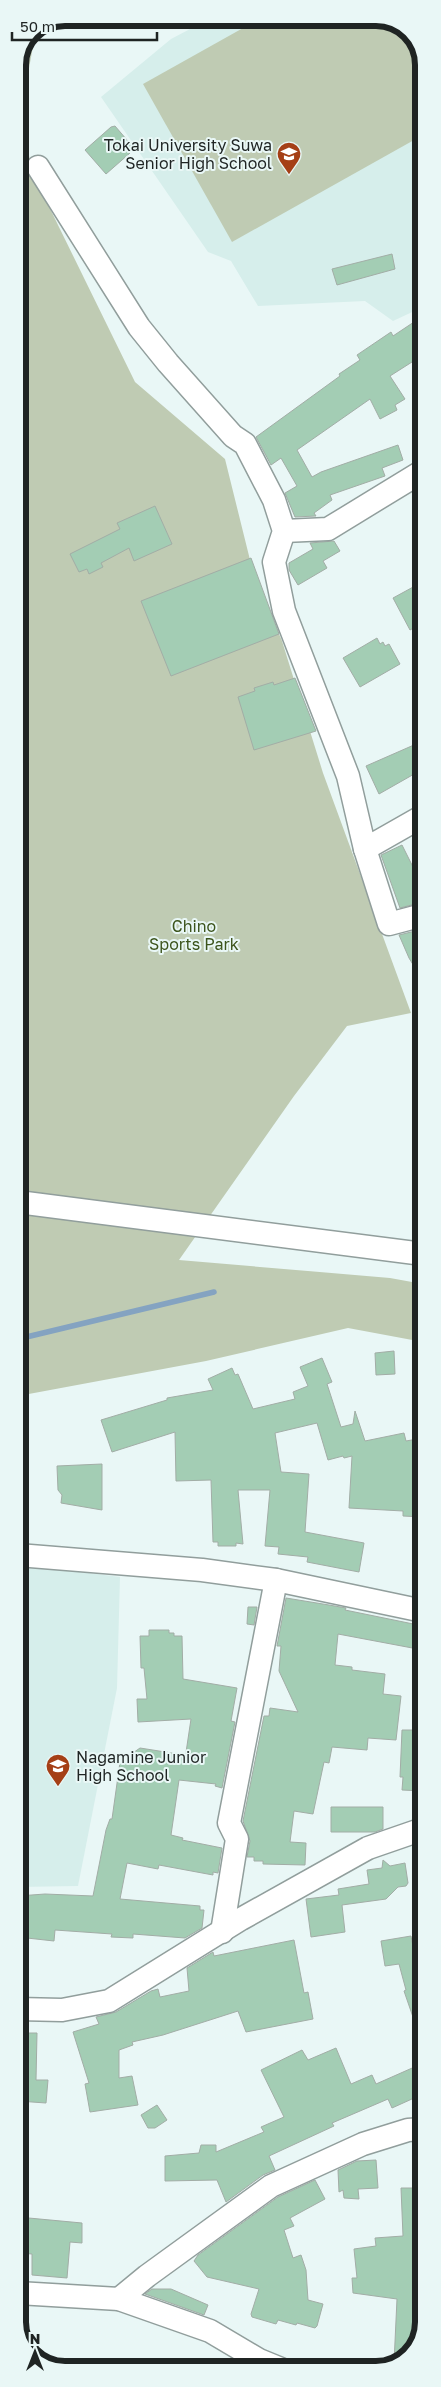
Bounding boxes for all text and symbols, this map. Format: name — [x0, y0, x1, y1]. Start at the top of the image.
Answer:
scale bar — [12, 10, 158, 42]
text: 50 m — [20, 17, 55, 35]
place label: Tokai University Suwa Senior High School — [104, 135, 272, 173]
school or university icon: Tokai University Suwa Senior High School — [276, 141, 302, 175]
park label: Chino Sports Park — [149, 916, 239, 954]
place label: Nagamine Junior High School — [76, 1747, 206, 1785]
school or university icon: Nagamine Junior High School — [45, 1753, 71, 1787]
north arrow — [10, 2327, 60, 2377]
text: N — [30, 2330, 40, 2347]

